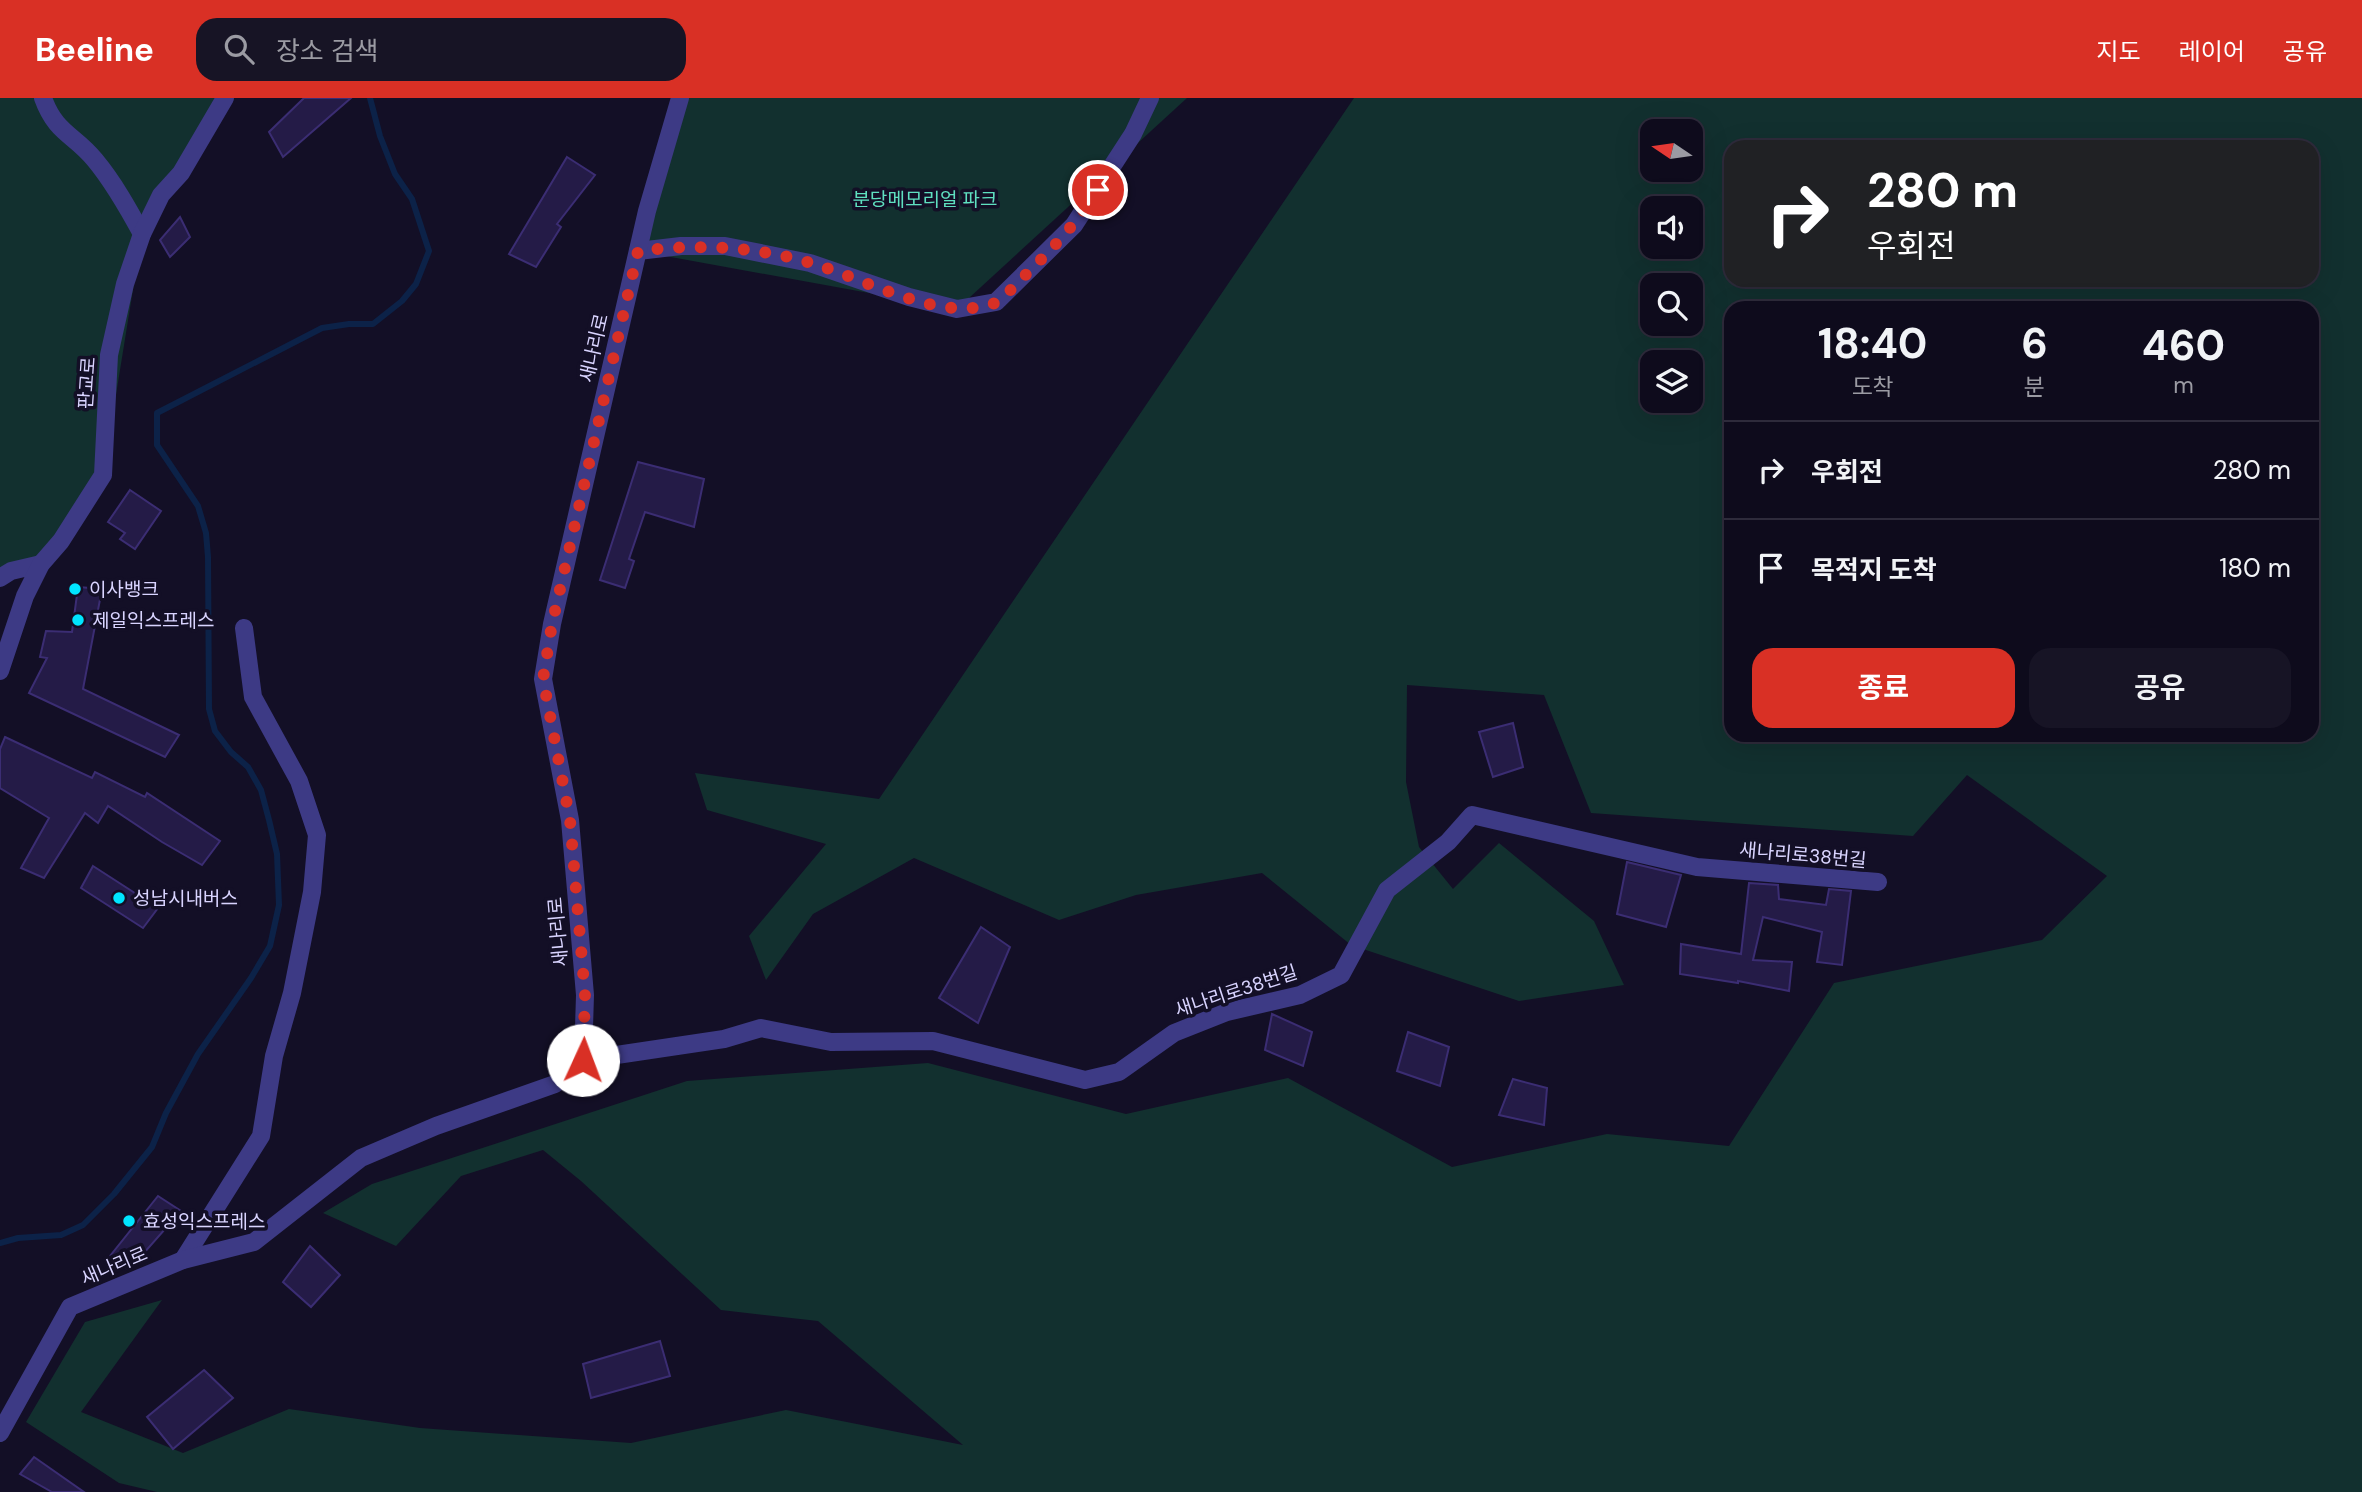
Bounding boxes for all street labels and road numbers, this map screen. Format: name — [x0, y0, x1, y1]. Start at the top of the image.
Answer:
street label: 새나리로 — [574, 311, 614, 385]
street label: 판교로 — [73, 356, 101, 410]
street label: 새나리로38번길 — [1738, 837, 1868, 873]
street label: 새나리로 — [543, 896, 573, 968]
street label: 새나리로38번길 — [1171, 959, 1301, 1023]
street label: 새나리로 — [77, 1241, 151, 1291]

